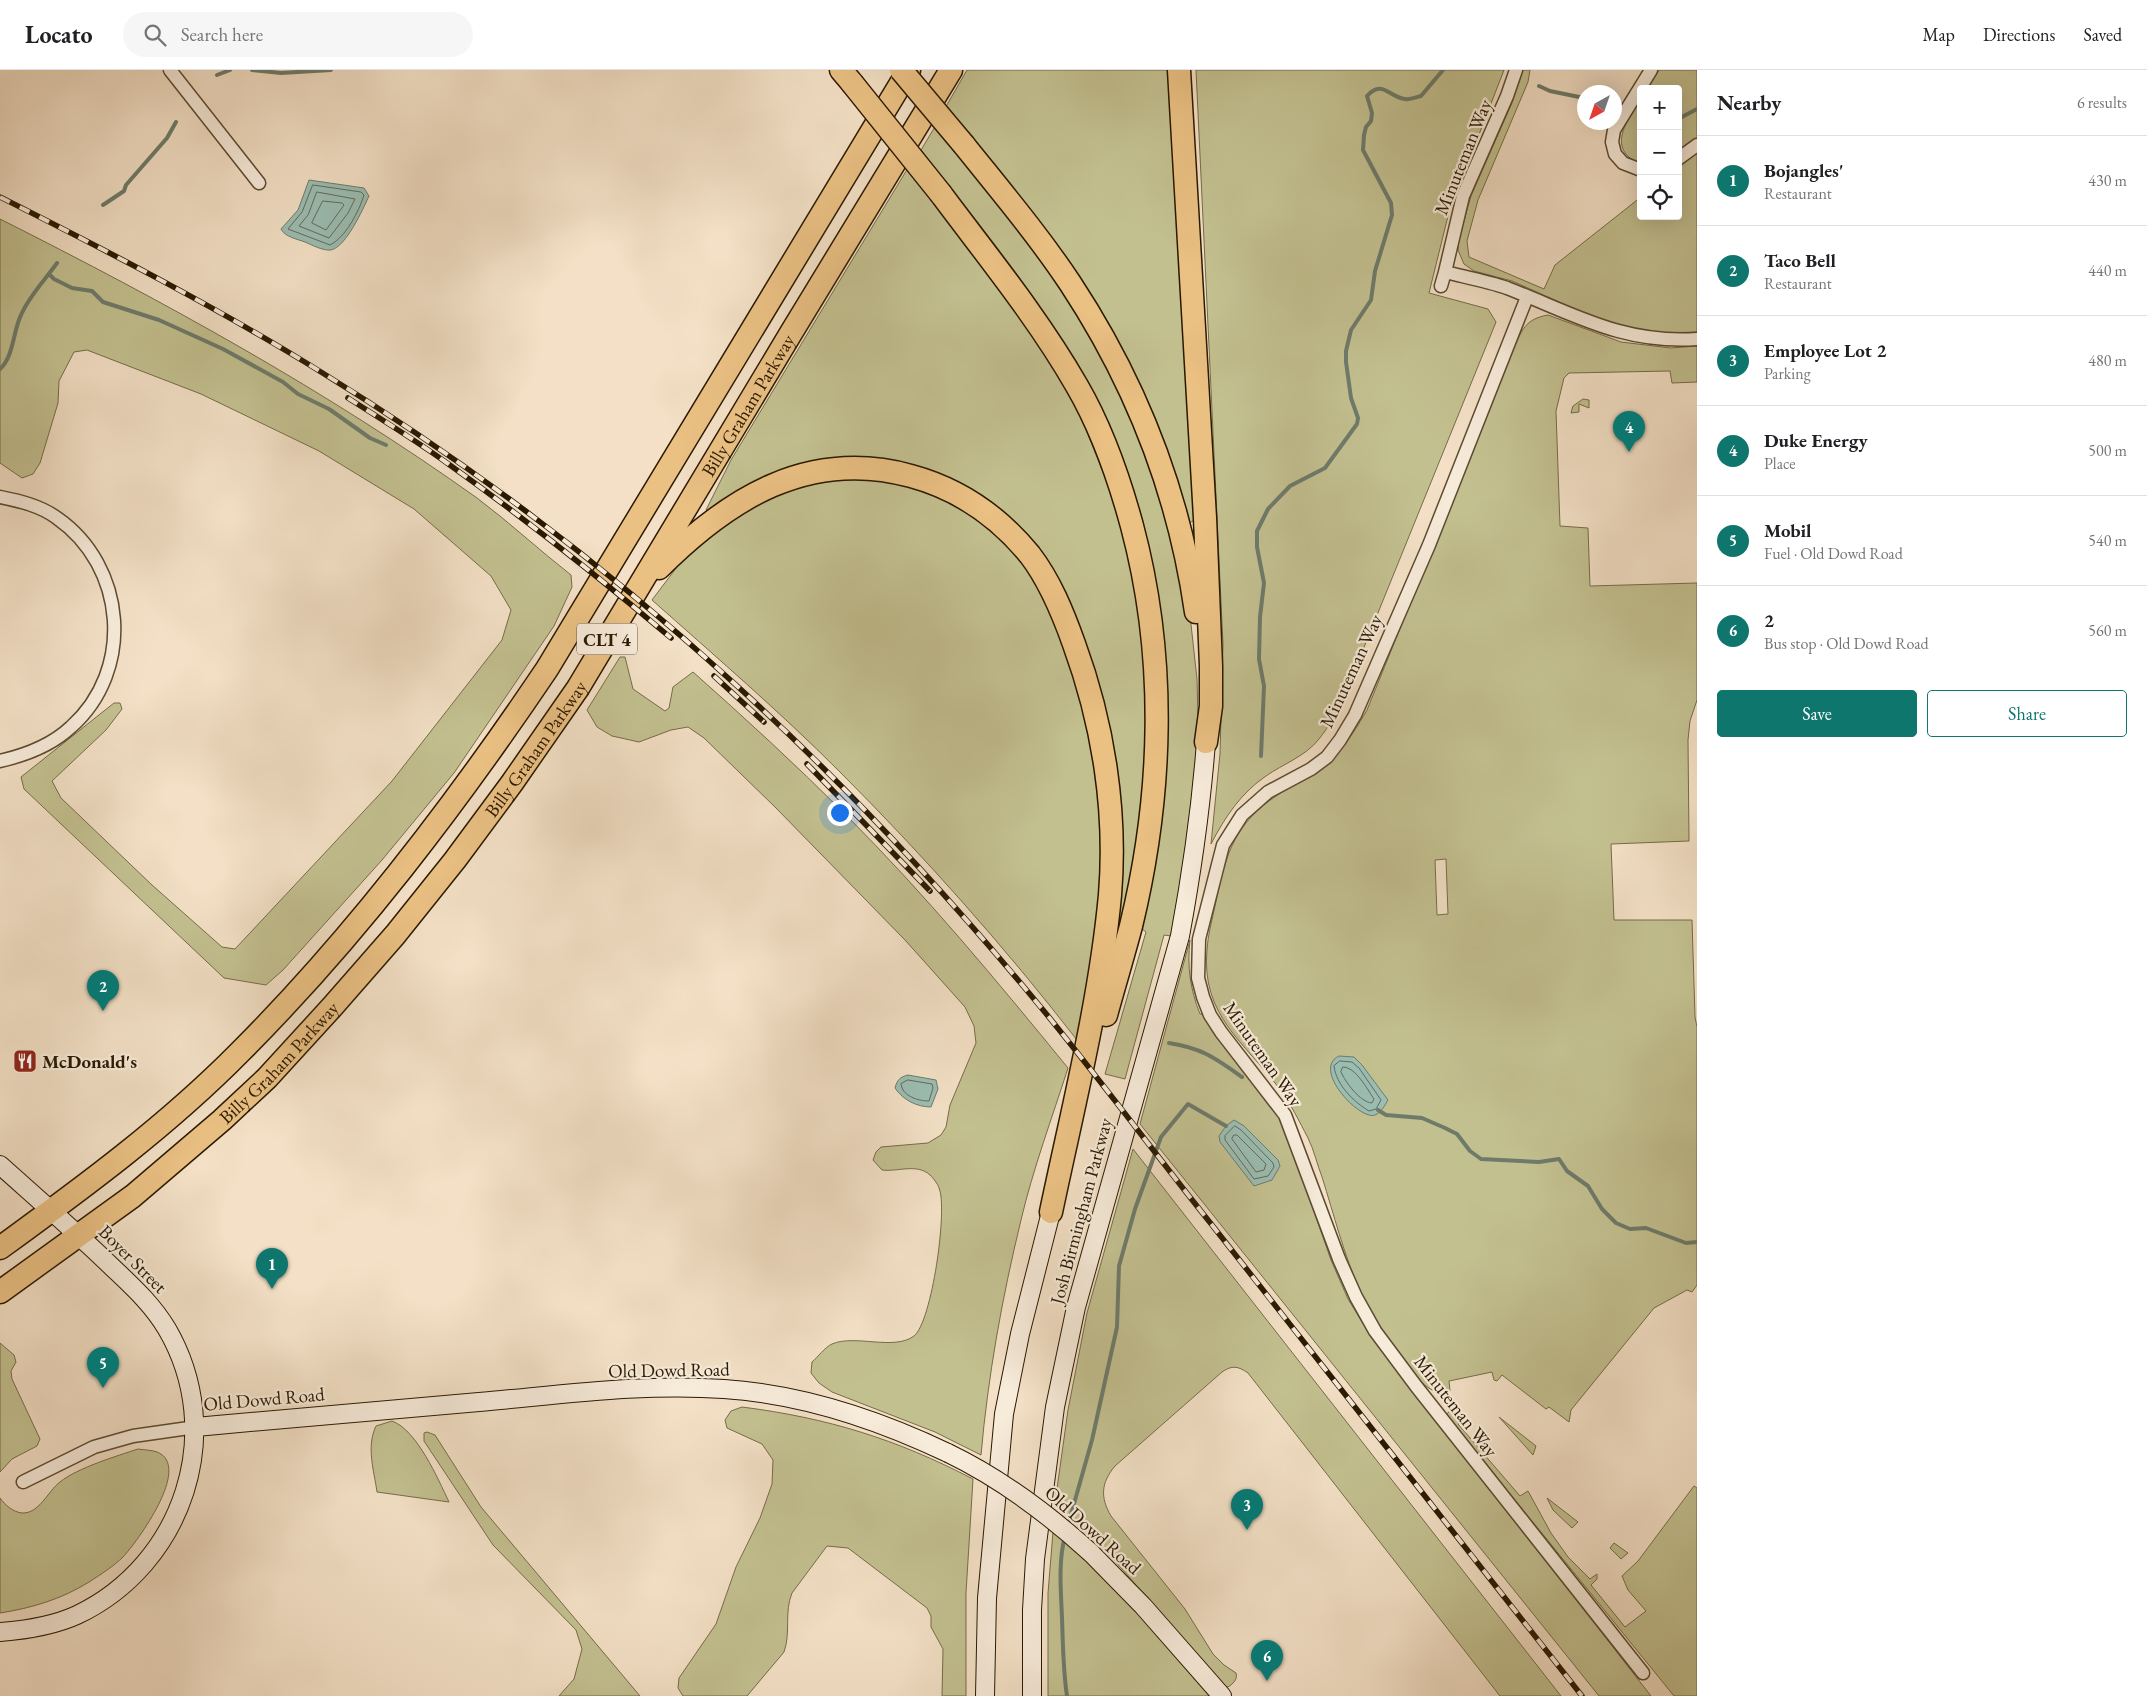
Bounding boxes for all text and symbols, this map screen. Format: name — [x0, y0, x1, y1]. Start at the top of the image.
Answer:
search box — [123, 12, 473, 57]
text: Locato — [25, 19, 93, 50]
icon: search — [141, 21, 169, 49]
text: Search here — [181, 22, 263, 47]
text: Map — [1923, 23, 1955, 46]
text: Directions — [1983, 23, 2055, 46]
text: Saved — [2083, 23, 2122, 46]
north arrow — [1577, 85, 1622, 130]
map controls — [1637, 85, 1682, 220]
button: + — [1637, 85, 1682, 130]
text: Nearby — [1717, 89, 1781, 116]
text: 6 results — [2077, 92, 2127, 113]
street label: Minuteman Way — [1428, 95, 1498, 219]
button: − — [1637, 130, 1682, 175]
text: Bojangles' — [1764, 158, 1843, 183]
text: 1 — [1729, 170, 1737, 191]
text: 430 m — [2088, 170, 2127, 191]
button: locate — [1637, 175, 1682, 220]
text: Restaurant — [1764, 183, 1832, 204]
text: Taco Bell — [1764, 248, 1836, 273]
text: 2 — [1729, 260, 1737, 281]
text: 440 m — [2088, 260, 2127, 281]
text: Restaurant — [1764, 273, 1832, 294]
street label: Billy Graham Parkway — [695, 329, 800, 481]
text: Employee Lot 2 — [1764, 338, 1886, 363]
text: 3 — [1729, 350, 1737, 371]
text: 480 m — [2088, 350, 2127, 371]
text: Parking — [1764, 363, 1811, 384]
pin: 4 — [1613, 411, 1645, 452]
text: Duke Energy — [1764, 428, 1868, 453]
text: 4 — [1729, 440, 1737, 461]
text: 500 m — [2088, 440, 2127, 461]
text: Place — [1764, 453, 1796, 474]
text: Mobil — [1764, 518, 1811, 543]
text: 5 — [1729, 530, 1737, 551]
text: 540 m — [2088, 530, 2127, 551]
text: Fuel · Old Dowd Road — [1764, 543, 1903, 564]
text: 2 — [1764, 608, 1774, 633]
street label: Minuteman Way — [1314, 610, 1389, 732]
text: 6 — [1729, 620, 1737, 641]
text: 560 m — [2088, 620, 2127, 641]
road number: CLT 4 — [577, 624, 637, 654]
text: Bus stop · Old Dowd Road — [1764, 633, 1929, 654]
street label: Billy Graham Parkway — [479, 675, 593, 822]
button: Save — [1717, 690, 1917, 737]
button: Share — [1927, 690, 2127, 737]
your location — [827, 800, 853, 826]
pin: 2 — [87, 970, 119, 1011]
street label: Billy Graham Parkway — [214, 995, 344, 1129]
street label: Minuteman Way — [1218, 997, 1309, 1112]
restaurant icon: McDonald's — [12, 1048, 38, 1074]
place label: McDonald's — [42, 1049, 137, 1074]
street label: Josh Birmingham Parkway — [1044, 1114, 1118, 1309]
street label: Boyer Street — [93, 1219, 173, 1299]
pin: 1 — [256, 1248, 288, 1289]
pin: 5 — [87, 1347, 119, 1388]
street label: Minuteman Way — [1408, 1350, 1504, 1463]
street label: Old Dowd Road — [608, 1356, 730, 1384]
street label: Old Dowd Road — [202, 1381, 326, 1417]
street label: Old Dowd Road — [1039, 1480, 1147, 1580]
pin: 3 — [1231, 1489, 1263, 1530]
pin: 6 — [1251, 1640, 1283, 1681]

